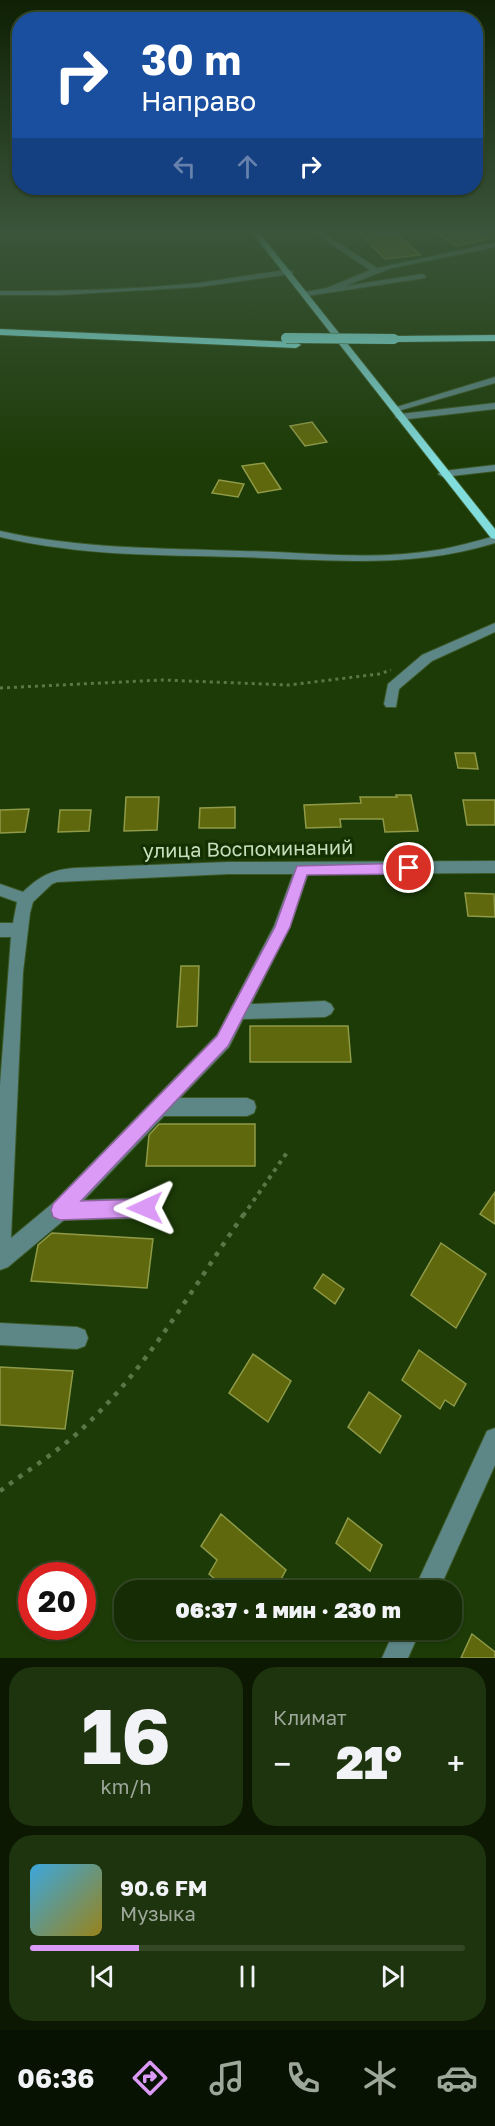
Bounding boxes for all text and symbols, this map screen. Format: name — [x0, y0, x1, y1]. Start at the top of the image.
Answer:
text: 30 m — [141, 34, 241, 84]
icon: right — [42, 36, 120, 114]
text: Направо — [141, 85, 256, 117]
icon: left — [168, 150, 201, 183]
icon: ahead — [231, 150, 264, 183]
icon: right — [294, 150, 327, 183]
street label: улица Воспоминаний — [142, 834, 353, 862]
pin — [383, 842, 434, 893]
icon: arrive — [392, 851, 425, 884]
position arrow — [113, 1176, 177, 1240]
speed limit sign: 20 — [18, 1562, 96, 1640]
text: 06:37 · 1 мин · 230 m — [175, 1596, 401, 1623]
text: 16 — [81, 1688, 171, 1781]
text: Климат — [273, 1705, 347, 1729]
text: 21° — [336, 1735, 402, 1789]
text: − — [273, 1744, 291, 1783]
text: + — [447, 1744, 465, 1783]
text: km/h — [101, 1774, 151, 1798]
text: 90.6 FM — [120, 1874, 207, 1901]
text: Музыка — [120, 1901, 196, 1925]
icon: previous — [86, 1960, 119, 1993]
icon: pause — [231, 1960, 264, 1993]
icon: next — [376, 1960, 409, 1993]
icon: directions — [129, 2057, 171, 2099]
icon: music — [206, 2057, 248, 2099]
icon: phone — [282, 2057, 324, 2099]
icon: climate — [359, 2057, 401, 2099]
icon: car — [436, 2057, 478, 2099]
text: 06:36 — [17, 2062, 94, 2094]

